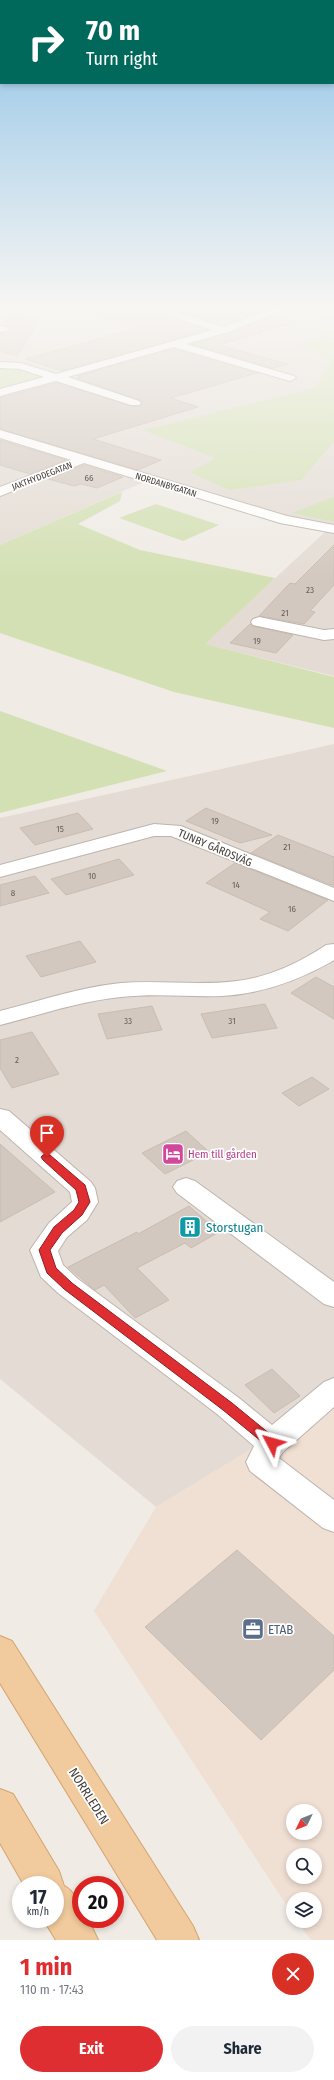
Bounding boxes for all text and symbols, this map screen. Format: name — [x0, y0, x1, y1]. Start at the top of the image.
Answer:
text: 70 m — [86, 14, 140, 47]
icon: right — [20, 16, 72, 68]
text: Turn right — [86, 48, 158, 70]
street label: JAKTHYDDEGATAN — [10, 460, 74, 492]
street label: NORDANBYGATAN — [134, 471, 198, 499]
house number: 66 — [85, 473, 94, 483]
house number: 23 — [306, 585, 314, 595]
house number: 21 — [281, 608, 289, 618]
house number: 19 — [253, 636, 261, 646]
house number: 19 — [211, 816, 219, 826]
house number: 15 — [56, 824, 64, 834]
street label: TUNBY GÅRDSVÄG — [176, 826, 254, 869]
house number: 21 — [283, 842, 291, 852]
house number: 10 — [88, 871, 96, 881]
house number: 14 — [232, 880, 241, 890]
house number: 8 — [11, 888, 16, 898]
house number: 16 — [288, 904, 297, 914]
house number: 33 — [124, 1016, 132, 1026]
house number: 31 — [228, 1016, 236, 1026]
house number: 2 — [15, 1055, 19, 1065]
pin — [30, 1116, 64, 1157]
icon: arrive — [36, 1122, 58, 1144]
hotel icon: Hem till gården — [160, 1141, 186, 1167]
place label: Hem till gården — [188, 1148, 257, 1161]
building icon: Storstugan — [177, 1214, 203, 1240]
place label: Storstugan — [206, 1220, 263, 1235]
position arrow — [251, 1422, 293, 1464]
office icon: ETAB — [240, 1616, 266, 1642]
place label: ETAB — [268, 1622, 293, 1637]
street label: NORRLEDEN — [66, 1765, 112, 1827]
north arrow — [286, 1804, 322, 1840]
map controls — [286, 1804, 322, 1928]
button: search — [286, 1848, 322, 1884]
speed limit sign: 20 — [72, 1876, 124, 1928]
text: 17 — [30, 1885, 46, 1909]
button: layers — [286, 1892, 322, 1928]
text: km/h — [27, 1906, 49, 1918]
text: 1 min — [20, 1953, 72, 1981]
button: close — [272, 1953, 314, 1995]
text: 110 m · 17:43 — [20, 1982, 84, 1997]
button: Exit — [20, 2026, 163, 2072]
button: Share — [171, 2026, 314, 2072]

